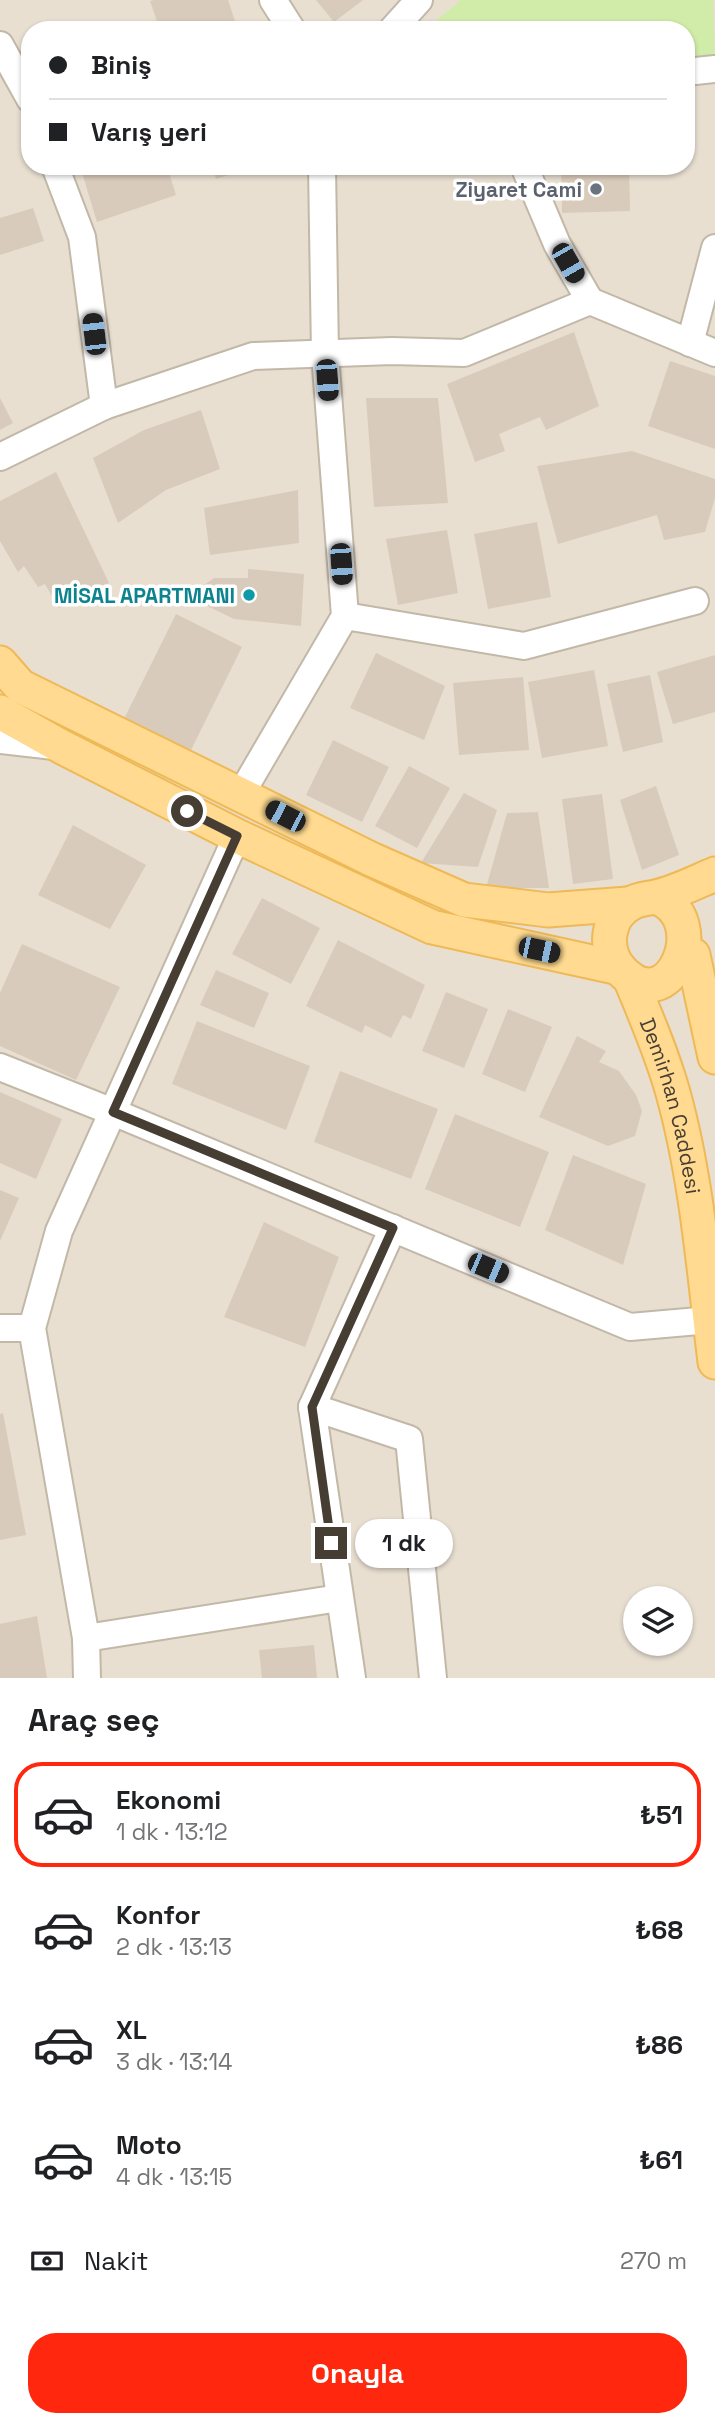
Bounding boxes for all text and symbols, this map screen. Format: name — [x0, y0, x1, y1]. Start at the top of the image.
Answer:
text: Biniş — [91, 48, 152, 82]
text: Varış yeri — [91, 115, 207, 149]
place label: Ziyaret Cami — [455, 176, 582, 203]
marker: Ziyaret Cami — [588, 181, 604, 197]
car — [549, 240, 588, 286]
car — [82, 312, 107, 356]
car — [316, 358, 339, 402]
car — [330, 542, 353, 586]
place label: MİSAL APARTMANI — [54, 582, 235, 609]
marker: MİSAL APARTMANI — [241, 587, 257, 603]
route start — [171, 795, 203, 827]
car — [262, 797, 309, 835]
car — [517, 935, 562, 965]
street label: Demirhan Caddesi — [634, 1014, 708, 1196]
car — [465, 1250, 512, 1286]
callout: 1 dk — [356, 1518, 453, 1568]
route end — [315, 1527, 347, 1559]
text: 1 dk — [382, 1528, 426, 1558]
map controls — [623, 1586, 693, 1656]
button: layers — [623, 1586, 693, 1656]
text: Araç seç — [28, 1700, 160, 1740]
icon: car — [32, 1783, 95, 1846]
text: Ekonomi — [116, 1783, 221, 1817]
text: ₺51 — [640, 1798, 683, 1832]
text: 1 dk · 13:12 — [116, 1817, 228, 1847]
icon: car — [32, 1898, 95, 1961]
text: Konfor — [116, 1898, 201, 1932]
text: ₺68 — [635, 1913, 683, 1947]
text: 2 dk · 13:13 — [116, 1932, 232, 1962]
icon: car — [32, 2013, 95, 2076]
text: XL — [116, 2013, 147, 2047]
text: ₺86 — [635, 2028, 683, 2062]
text: 3 dk · 13:14 — [116, 2047, 232, 2077]
icon: car — [32, 2128, 95, 2191]
text: Moto — [116, 2128, 182, 2162]
text: ₺61 — [639, 2143, 683, 2177]
text: 4 dk · 13:15 — [116, 2162, 232, 2192]
icon: cash — [28, 2242, 66, 2280]
text: Nakit — [84, 2244, 149, 2278]
text: 270 m — [620, 2246, 687, 2276]
button: Onayla — [28, 2333, 687, 2413]

